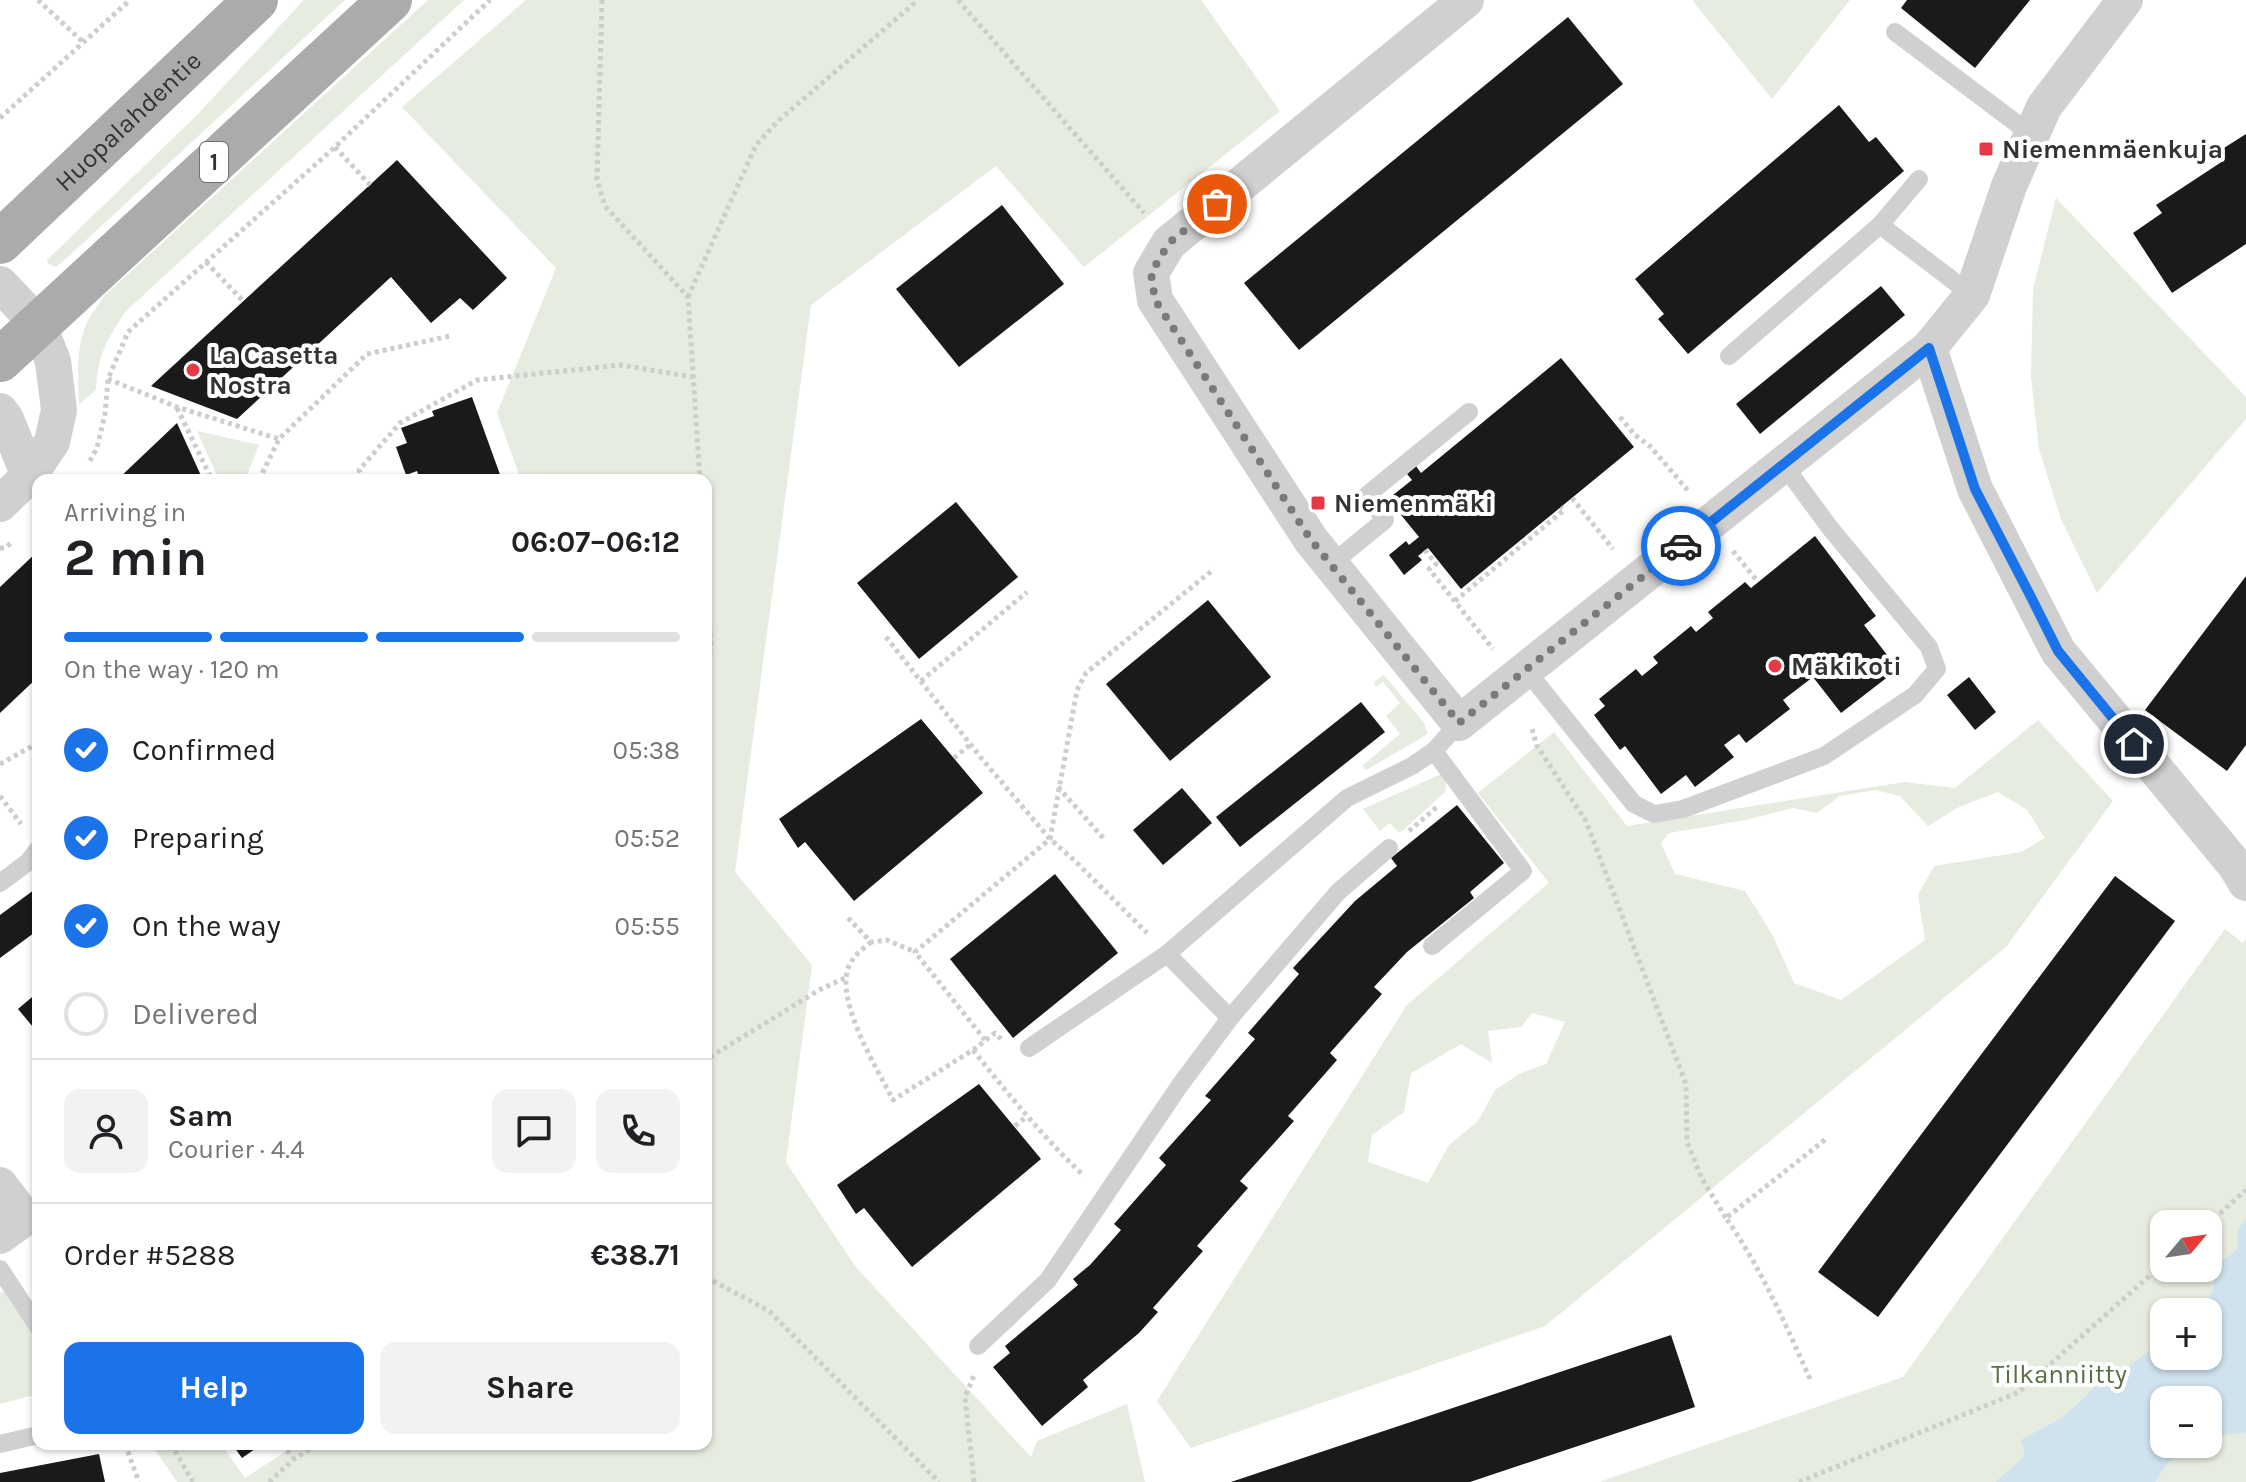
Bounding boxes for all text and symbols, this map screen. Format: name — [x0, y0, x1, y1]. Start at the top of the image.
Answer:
street label: Huopalahdentie — [49, 45, 208, 198]
place label: Niemenmäenkuja — [2002, 134, 2223, 165]
marker: Niemenmäenkuja — [1977, 140, 1995, 158]
road number: 1 — [200, 142, 228, 182]
pin — [1183, 170, 1251, 238]
icon: bag — [1195, 182, 1239, 226]
place label: La Casetta Nostra — [209, 340, 339, 401]
marker: La Casetta Nostra — [184, 361, 202, 379]
place label: Niemenmäki — [1334, 488, 1493, 519]
marker: Niemenmäki — [1309, 494, 1327, 512]
text: Arriving in — [64, 497, 186, 528]
courier — [1641, 506, 1721, 586]
text: 06:07–06:12 — [511, 524, 680, 560]
icon: car — [1659, 524, 1703, 568]
text: 2 min — [64, 527, 207, 588]
place label: Mäkikoti — [1791, 651, 1902, 682]
text: On the way · 120 m — [64, 654, 279, 685]
marker: Mäkikoti — [1766, 657, 1784, 675]
pin — [2100, 710, 2168, 778]
icon: home — [2112, 722, 2156, 766]
icon: check — [64, 728, 108, 772]
text: Confirmed — [132, 732, 276, 768]
text: 05:38 — [613, 735, 680, 766]
icon: check — [64, 816, 108, 860]
text: Preparing — [132, 820, 264, 856]
text: 05:52 — [614, 823, 680, 854]
icon: check — [64, 904, 108, 948]
text: On the way — [132, 908, 281, 944]
text: 05:55 — [615, 911, 680, 942]
text: Delivered — [132, 996, 259, 1032]
button: person — [64, 1089, 148, 1173]
button: chat — [492, 1089, 576, 1173]
button: phone — [596, 1089, 680, 1173]
text: Sam — [168, 1098, 233, 1134]
text: Courier · 4.4 — [168, 1134, 304, 1165]
north arrow — [2150, 1210, 2222, 1282]
map controls — [2150, 1210, 2222, 1458]
text: Order #5288 — [64, 1237, 235, 1273]
text: €38.71 — [591, 1237, 680, 1273]
button: + — [2150, 1298, 2222, 1370]
button: Help — [64, 1342, 364, 1434]
button: Share — [380, 1342, 680, 1434]
park label: Tilkanniitty — [1991, 1359, 2127, 1390]
button: − — [2150, 1386, 2222, 1458]

